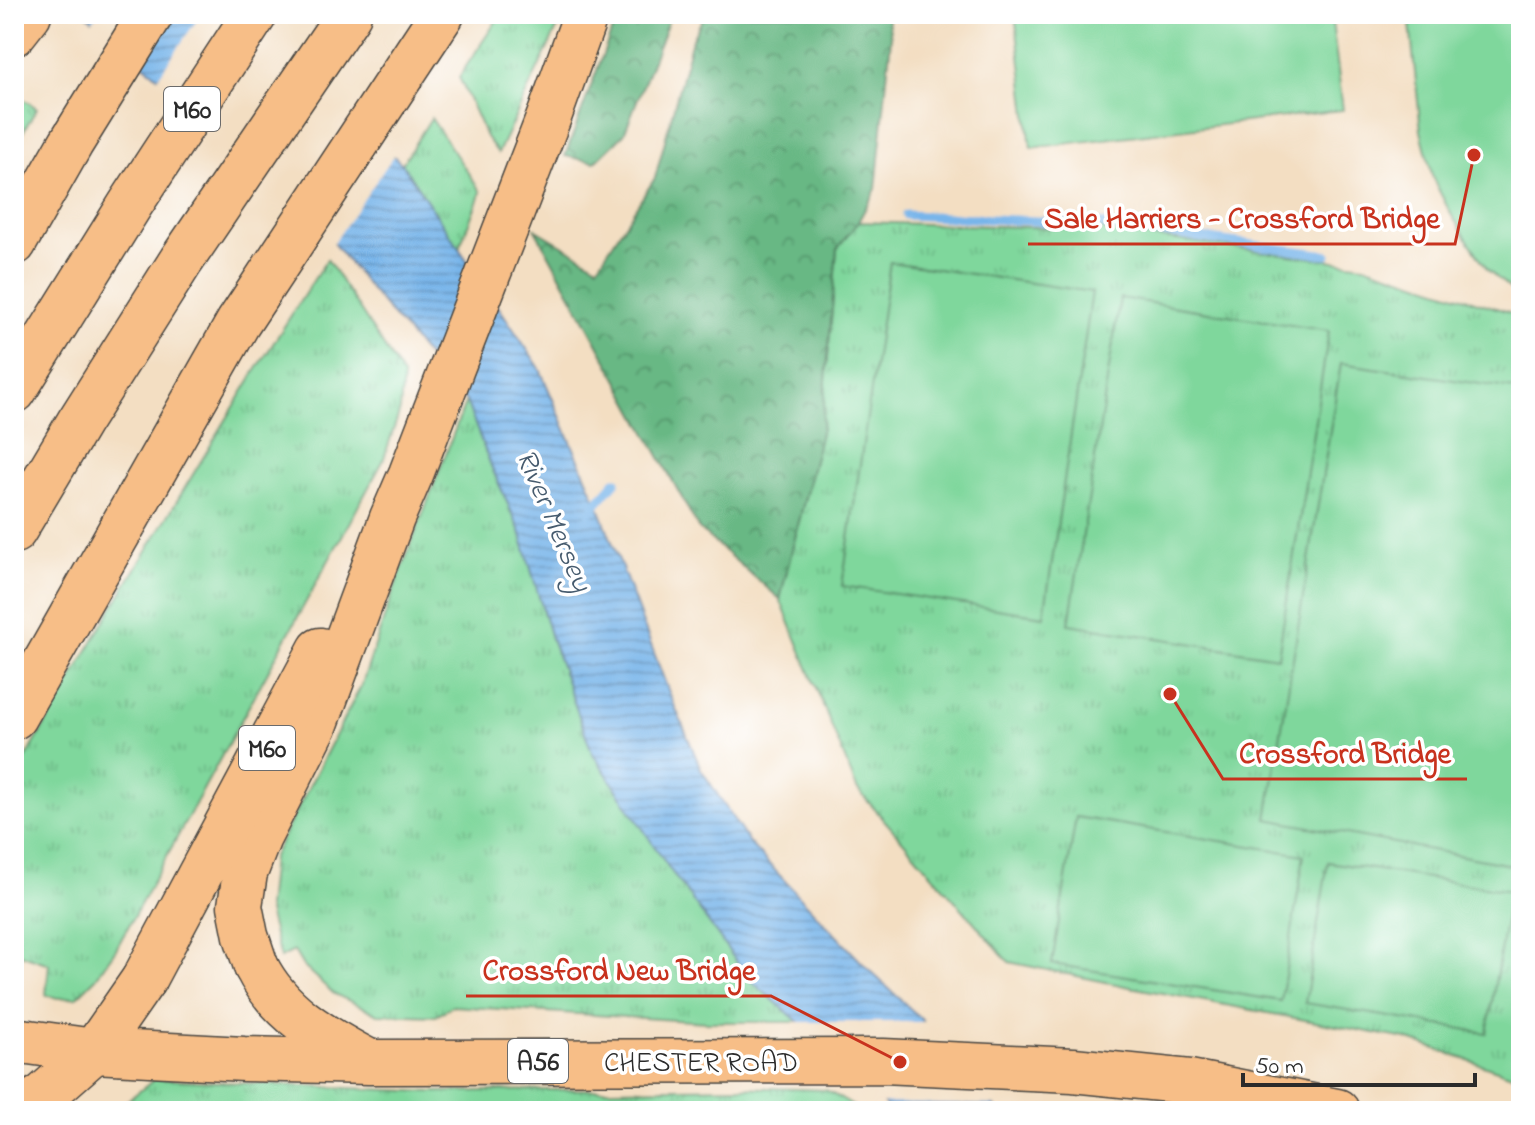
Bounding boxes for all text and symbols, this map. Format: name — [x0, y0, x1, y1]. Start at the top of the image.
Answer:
road number: M60 — [164, 87, 220, 131]
callout: Sale Harriers - Crossford Bridge — [1028, 190, 1455, 244]
text: Sale Harriers - Crossford Bridge — [1044, 199, 1441, 244]
water label: River Mersey — [502, 443, 602, 600]
callout: Crossford Bridge — [1223, 725, 1467, 779]
road number: M60 — [239, 726, 295, 770]
text: Crossford Bridge — [1239, 734, 1453, 779]
callout: Crossford New Bridge — [466, 942, 771, 996]
text: Crossford New Bridge — [483, 951, 757, 996]
scale bar — [1243, 1037, 1475, 1087]
road number: A56 — [508, 1039, 568, 1083]
street label: CHESTER ROAD — [604, 1044, 798, 1085]
text: 50 m — [1255, 1050, 1304, 1085]

